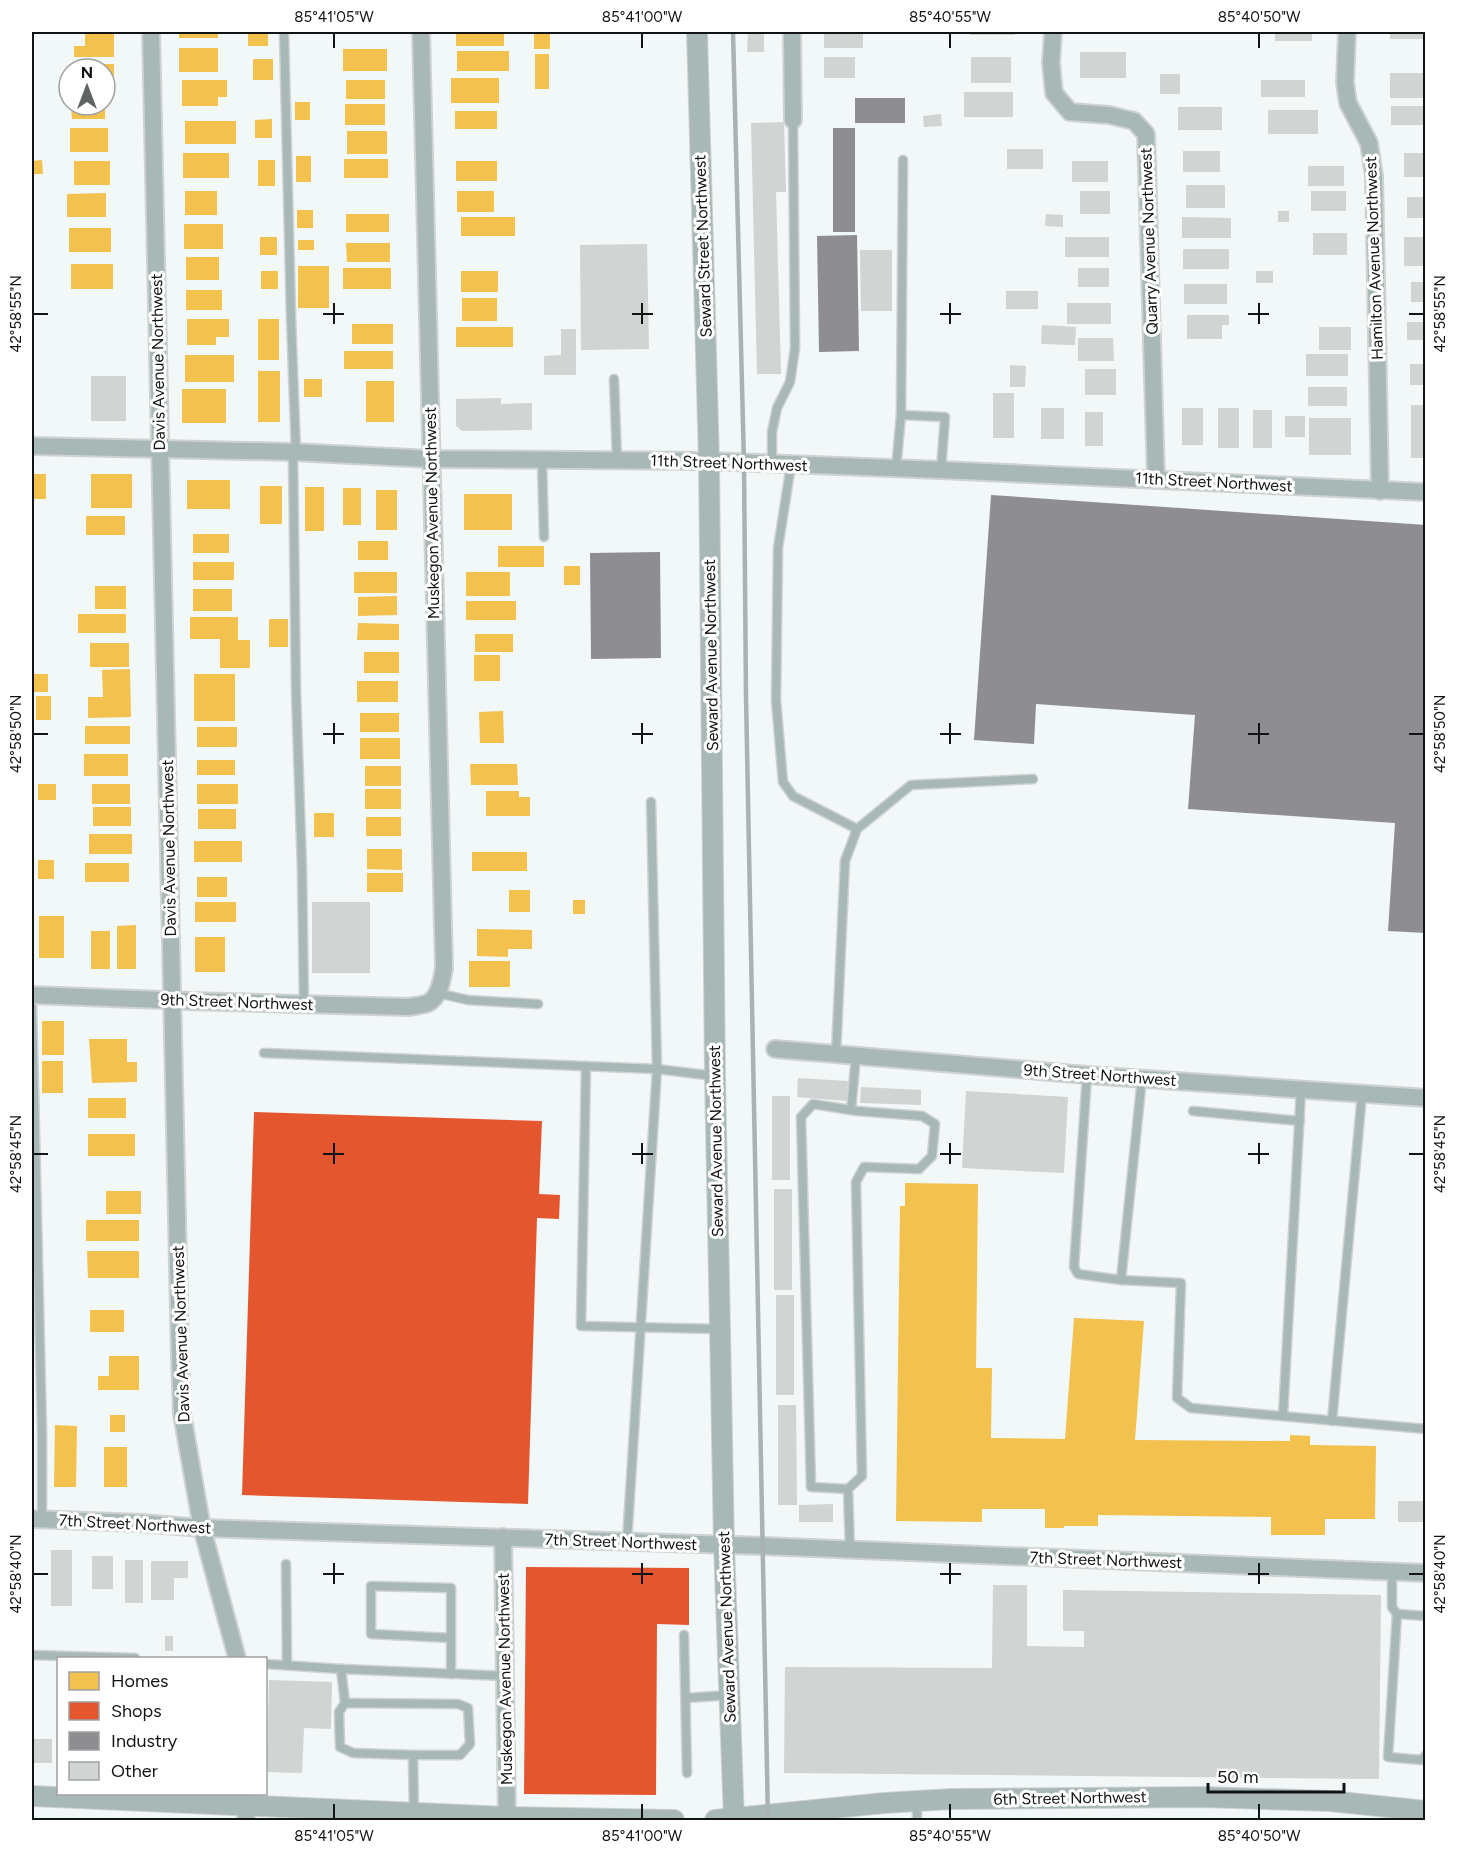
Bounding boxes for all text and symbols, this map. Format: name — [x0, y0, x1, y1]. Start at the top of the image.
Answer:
text: 85°41'05"W — [294, 8, 374, 26]
text: 85°41'00"W — [602, 8, 683, 26]
text: 85°40'55"W — [909, 8, 991, 26]
text: 85°40'50"W — [1218, 8, 1301, 26]
north arrow — [57, 57, 117, 117]
text: N — [81, 63, 93, 82]
street label: Quarry Avenue Northwest — [1136, 147, 1162, 335]
street label: Seward Street Northwest — [690, 154, 716, 338]
street label: Hamilton Avenue Northwest — [1361, 156, 1387, 360]
street label: Davis Avenue Northwest — [147, 273, 169, 451]
text: 42°58'55"N — [7, 275, 25, 353]
text: 42°58'55"N — [1431, 275, 1449, 353]
street label: Muskegon Avenue Northwest — [421, 407, 443, 619]
street label: 11th Street Northwest — [650, 451, 808, 475]
street label: 11th Street Northwest — [1135, 468, 1293, 496]
street label: Seward Avenue Northwest — [700, 559, 722, 751]
text: 42°58'50"N — [7, 695, 25, 773]
text: 42°58'50"N — [1431, 695, 1449, 773]
street label: Davis Avenue Northwest — [158, 759, 180, 937]
street label: 9th Street Northwest — [160, 990, 314, 1014]
street label: Seward Avenue Northwest — [705, 1045, 727, 1237]
street label: 9th Street Northwest — [1023, 1060, 1177, 1090]
text: 42°58'45"N — [7, 1115, 25, 1193]
text: 42°58'45"N — [1431, 1115, 1449, 1193]
street label: Davis Avenue Northwest — [168, 1245, 194, 1423]
street label: 7th Street Northwest — [58, 1511, 212, 1537]
street label: 7th Street Northwest — [544, 1530, 698, 1554]
street label: Seward Avenue Northwest — [714, 1531, 740, 1723]
text: 42°58'40"N — [7, 1534, 25, 1614]
text: 42°58'40"N — [1431, 1534, 1449, 1614]
street label: 7th Street Northwest — [1029, 1548, 1183, 1572]
street label: Muskegon Avenue Northwest — [494, 1573, 516, 1785]
legend — [57, 1657, 267, 1795]
text: Homes — [111, 1670, 169, 1692]
text: Shops — [111, 1700, 162, 1722]
text: Industry — [111, 1730, 178, 1752]
scale bar — [1208, 1756, 1344, 1794]
text: Other — [111, 1760, 158, 1782]
text: 50 m — [1217, 1766, 1259, 1788]
street label: 6th Street Northwest — [993, 1787, 1147, 1809]
text: 85°41'05"W — [294, 1827, 374, 1845]
text: 85°41'00"W — [602, 1827, 683, 1845]
text: 85°40'55"W — [909, 1827, 991, 1845]
text: 85°40'50"W — [1218, 1827, 1301, 1845]

